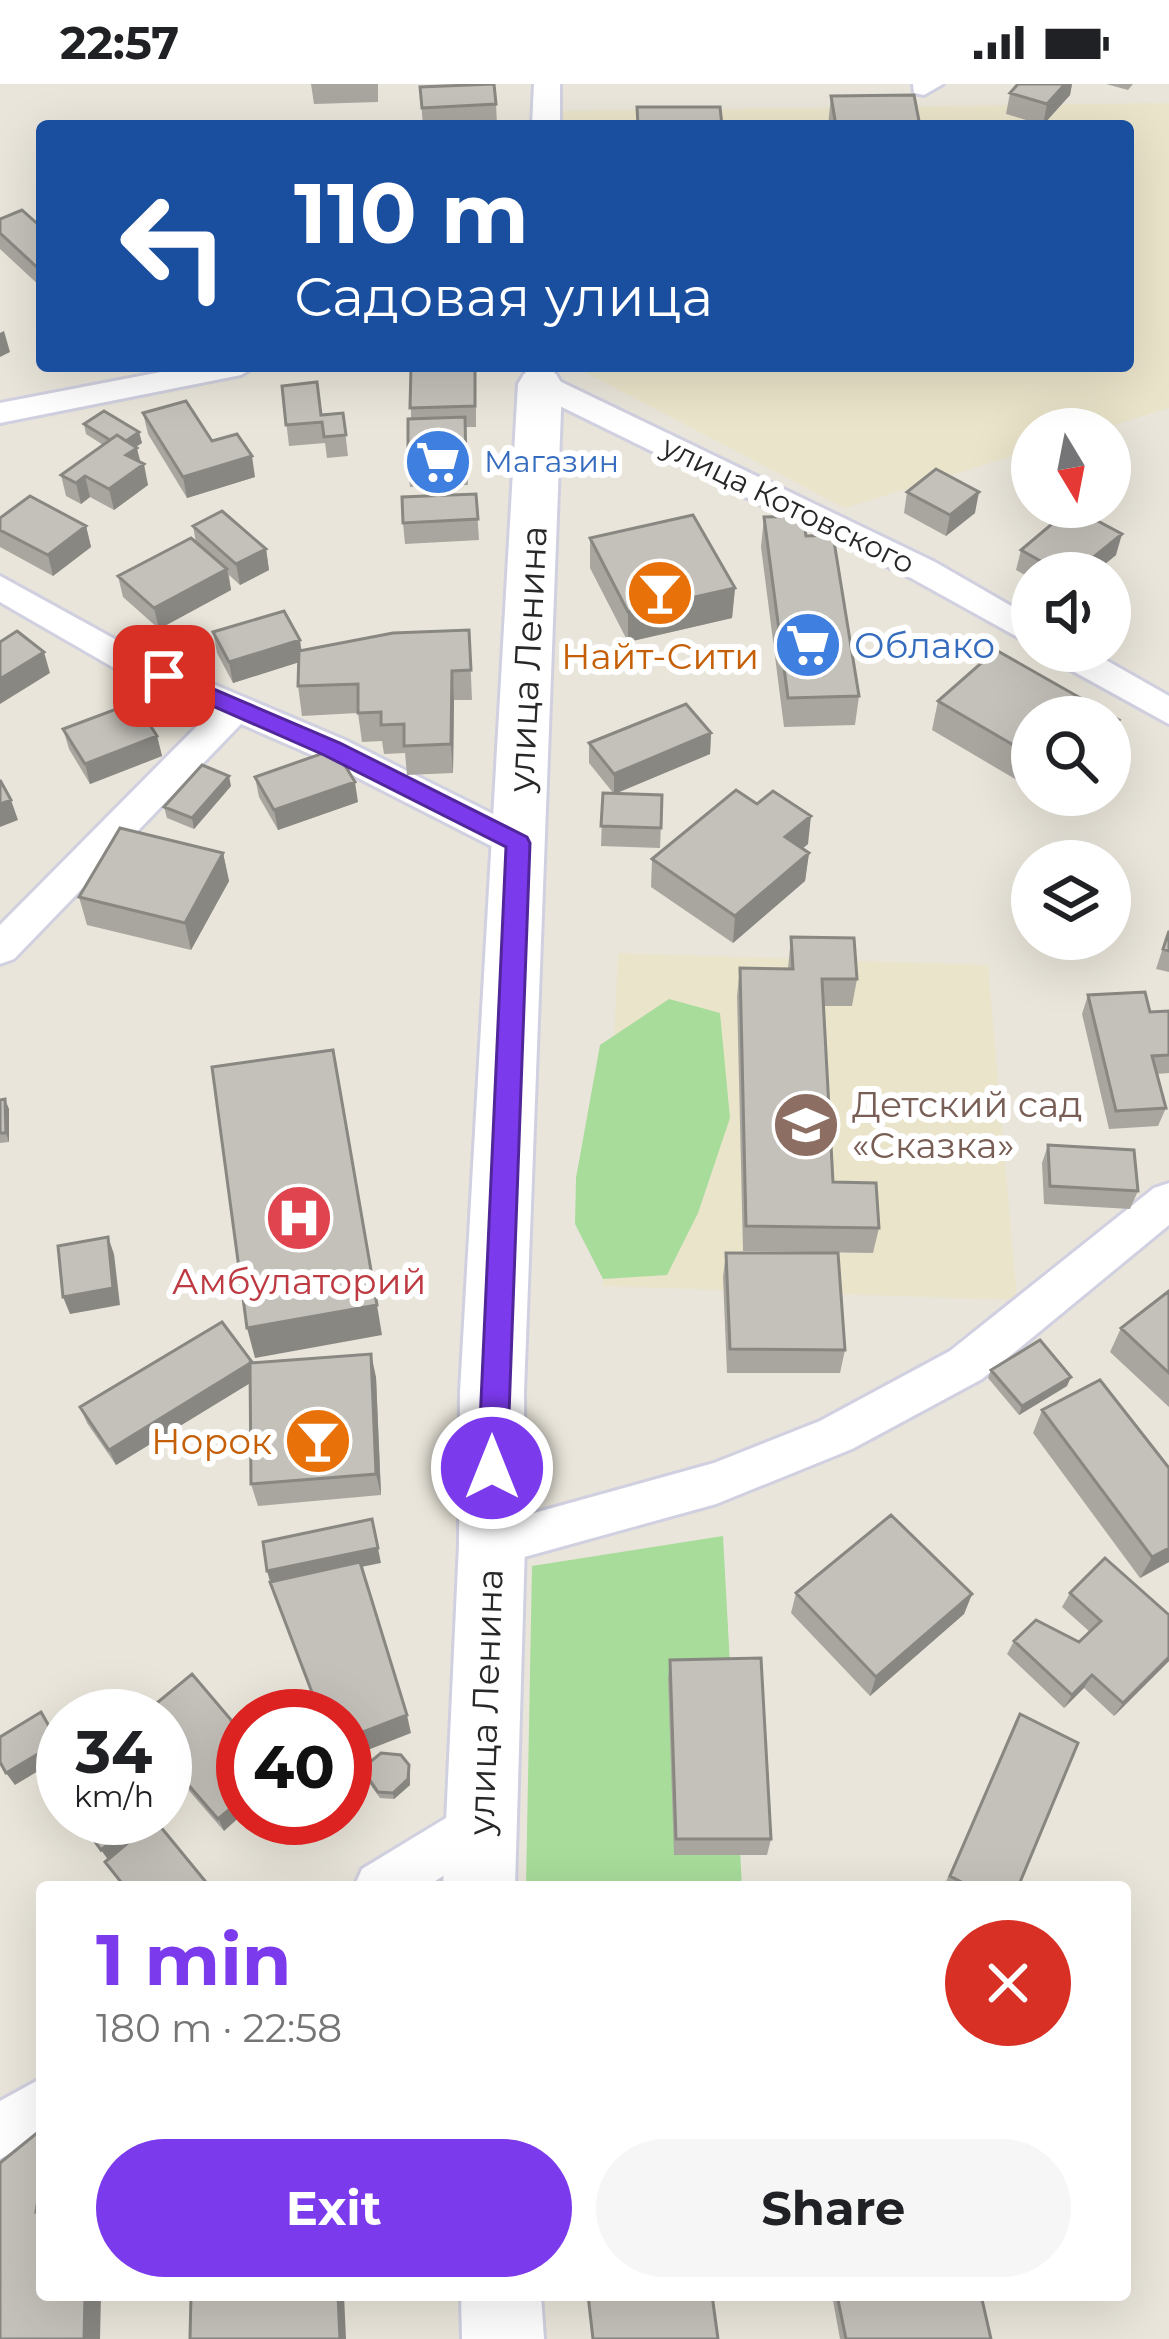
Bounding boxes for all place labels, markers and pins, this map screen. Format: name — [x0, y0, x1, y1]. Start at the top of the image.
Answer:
supermarket icon: Магазин — [403, 427, 473, 497]
place label: Магазин — [484, 443, 619, 480]
bar icon: Найт-Сити — [625, 558, 695, 628]
supermarket icon: Облако — [773, 610, 843, 680]
place label: Облако — [854, 623, 995, 667]
pin — [113, 625, 215, 727]
place label: Найт-Сити — [561, 634, 759, 678]
place label: Детский сад «Сказка» — [852, 1082, 1083, 1167]
school or university icon: Детский сад «Сказка» — [771, 1090, 841, 1160]
hospital icon: Амбулаторий — [264, 1183, 334, 1253]
place label: Амбулаторий — [172, 1259, 426, 1303]
bar icon: Норок — [283, 1406, 353, 1476]
place label: Норок — [151, 1419, 272, 1463]

